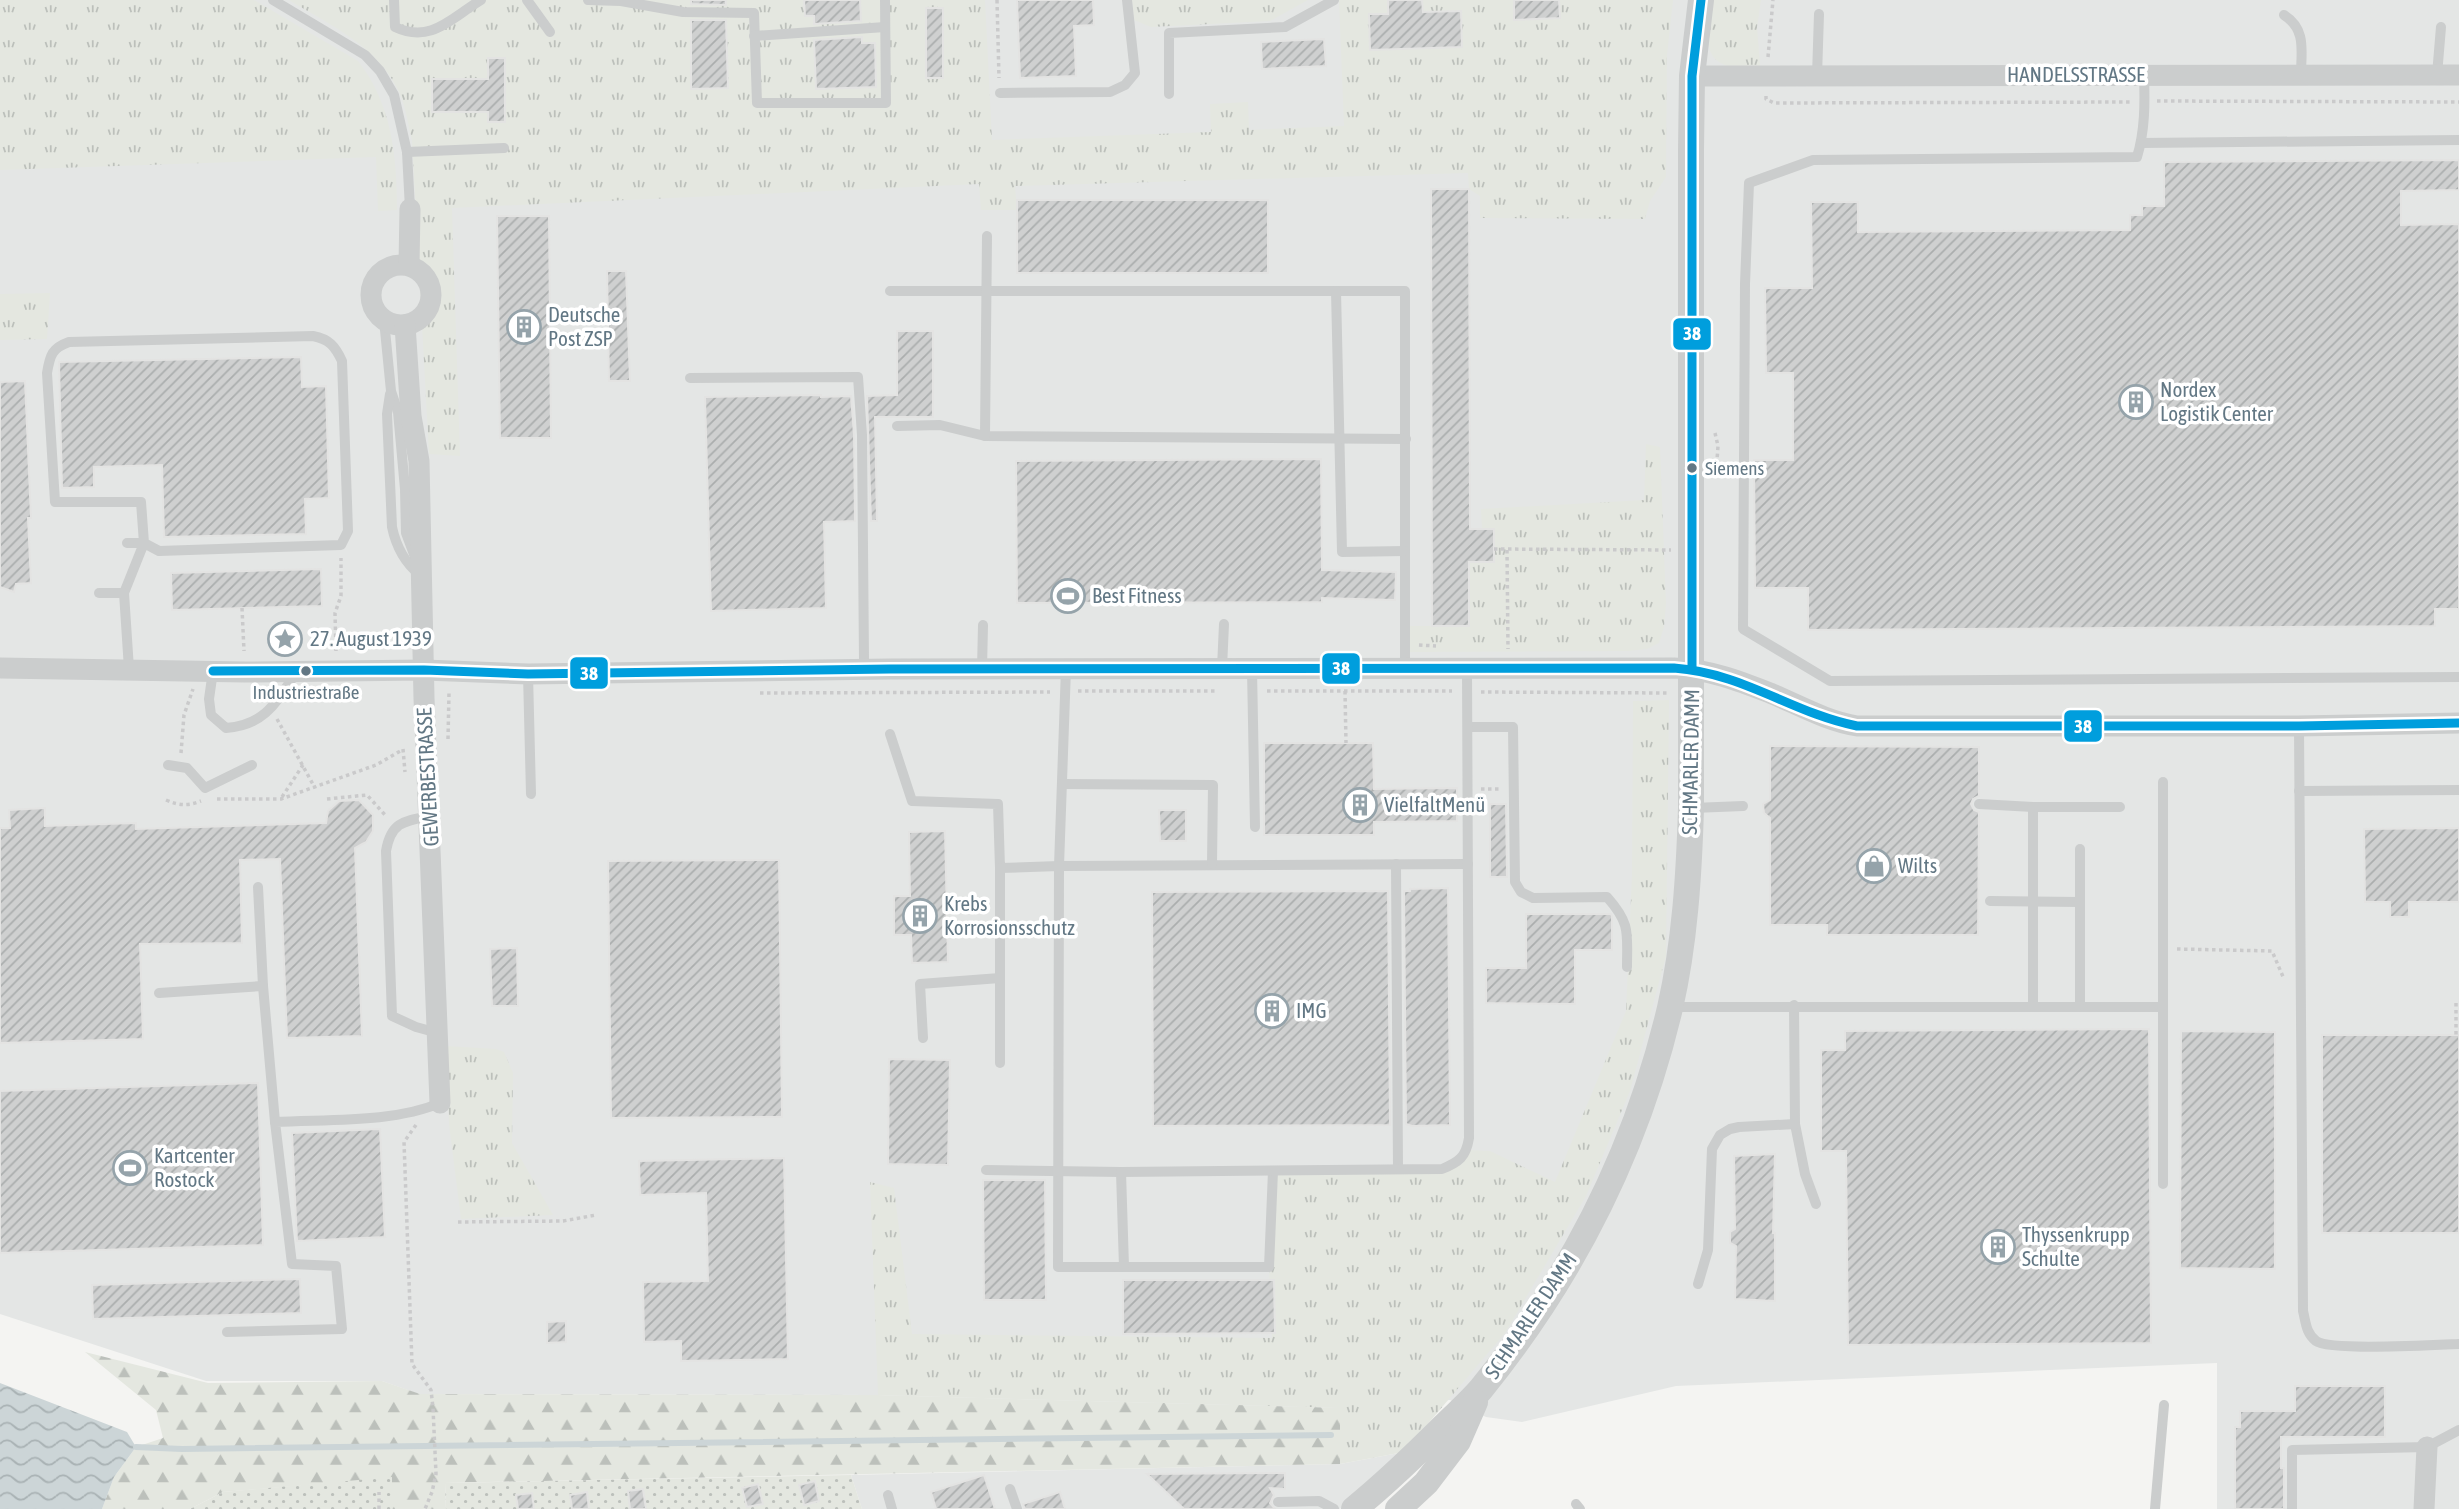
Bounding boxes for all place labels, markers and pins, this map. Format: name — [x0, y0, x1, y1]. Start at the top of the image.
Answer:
place label: Deutsche Post ZSP — [548, 302, 620, 350]
building icon: Deutsche Post ZSP — [505, 308, 543, 346]
place label: Nordex Logistik Center — [2160, 377, 2274, 425]
building icon: Nordex Logistik Center — [2117, 383, 2155, 421]
place label: Siemens — [1705, 457, 1764, 479]
marker: Siemens — [1685, 461, 1699, 475]
sports icon: Best Fitness — [1049, 577, 1087, 615]
place label: Best Fitness — [1092, 583, 1182, 607]
place icon: 27. August 1939 — [266, 620, 304, 658]
place label: 27. August 1939 — [310, 626, 432, 650]
marker: Industriestraße — [299, 664, 313, 678]
place label: Industriestraße — [253, 681, 359, 703]
building icon: VielfaltMenü — [1341, 786, 1379, 824]
place label: VielfaltMenü — [1384, 792, 1485, 816]
shop icon: Wilts — [1855, 847, 1893, 885]
place label: Wilts — [1898, 853, 1937, 877]
place label: Krebs Korrosionsschutz — [944, 891, 1075, 939]
building icon: Krebs Korrosionsschutz — [901, 897, 939, 935]
building icon: IMG — [1253, 992, 1291, 1030]
place label: IMG — [1296, 998, 1327, 1022]
place label: Kartcenter Rostock — [154, 1143, 235, 1191]
sports icon: Kartcenter Rostock — [111, 1149, 149, 1187]
place label: Thyssenkrupp Schulte — [2022, 1222, 2130, 1270]
building icon: Thyssenkrupp Schulte — [1979, 1228, 2017, 1266]

